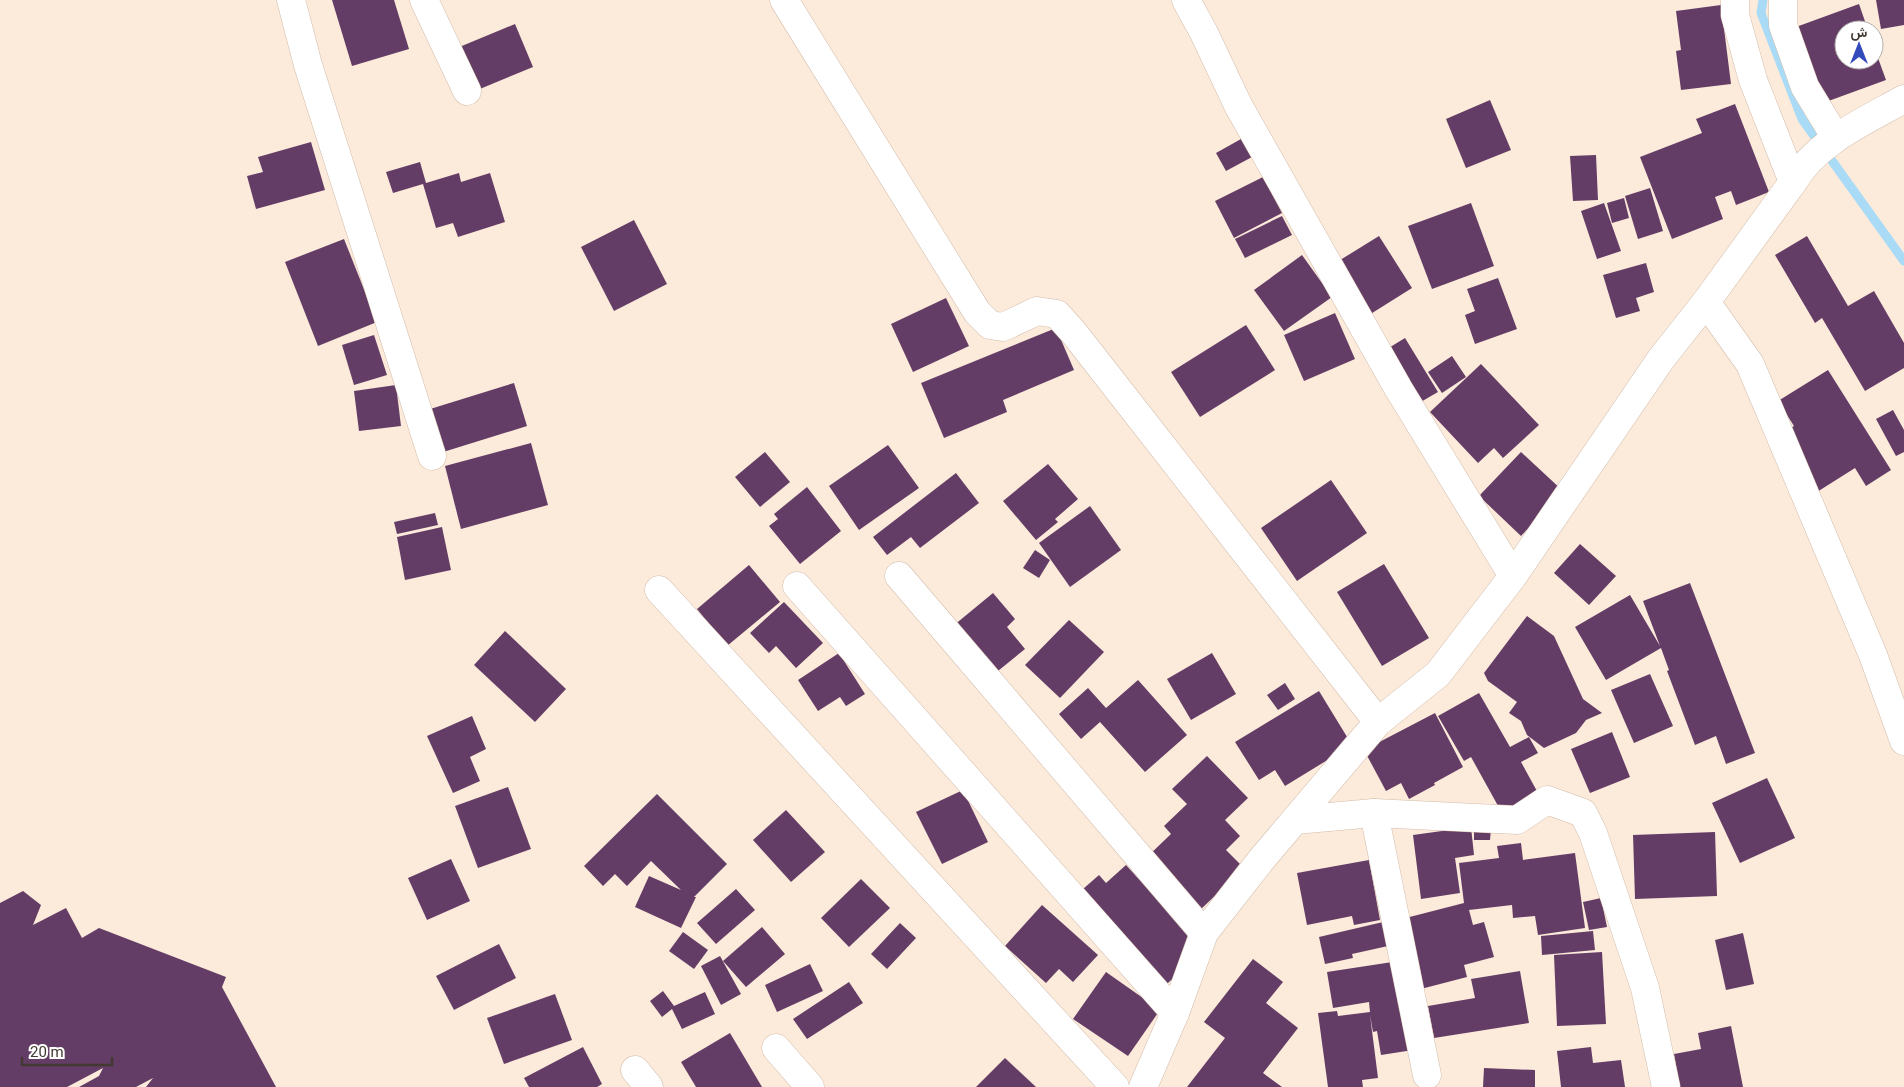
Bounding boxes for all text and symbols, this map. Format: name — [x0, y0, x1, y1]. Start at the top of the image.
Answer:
north arrow — [1834, 20, 1884, 70]
text: ش — [1851, 24, 1868, 41]
scale bar — [22, 1034, 112, 1066]
text: 20 m — [30, 1043, 64, 1061]

